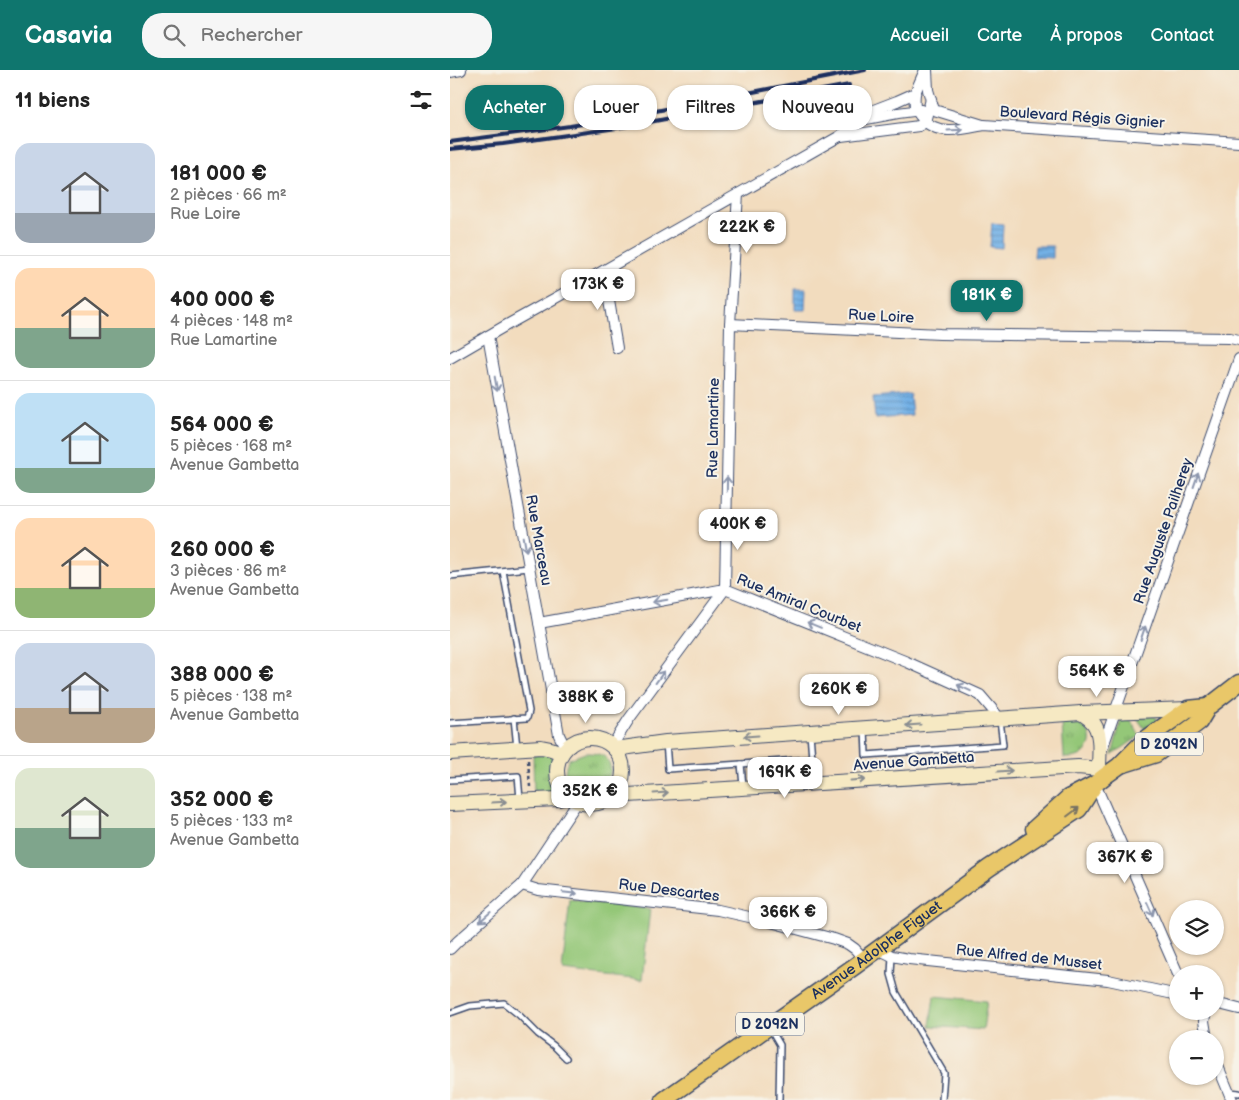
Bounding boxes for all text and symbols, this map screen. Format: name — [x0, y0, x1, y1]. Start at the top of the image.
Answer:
search box — [142, 13, 492, 58]
text: Casavia — [25, 21, 112, 50]
icon: search — [160, 21, 188, 49]
text: Rechercher — [200, 24, 302, 47]
text: Accueil — [890, 25, 949, 46]
text: Carte — [977, 25, 1022, 46]
text: À propos — [1050, 25, 1123, 46]
text: Contact — [1151, 25, 1214, 46]
chip: Acheter — [465, 85, 564, 130]
chip: Louer — [574, 85, 657, 130]
chip: Filtres — [667, 85, 753, 130]
chip: Nouveau — [763, 85, 872, 130]
icon: filters — [407, 86, 435, 114]
text: 11 biens — [15, 88, 90, 113]
street label: Boulevard Régis Gignier — [999, 102, 1166, 133]
one-way arrow — [947, 125, 963, 134]
text: 181 000 € — [170, 161, 267, 186]
icon: home — [55, 163, 115, 223]
text: 2 pièces · 66 m² — [170, 186, 287, 205]
text: Rue Loire — [170, 205, 241, 224]
pin: 222K € — [706, 212, 788, 254]
text: 222K € — [719, 218, 775, 237]
pin: 173K € — [557, 268, 639, 311]
text: 173K € — [572, 275, 624, 294]
pin: 181K € — [946, 280, 1028, 322]
text: 181K € — [962, 286, 1012, 305]
text: 400 000 € — [170, 287, 275, 312]
icon: home — [55, 288, 115, 348]
street label: Rue Loire — [847, 305, 915, 328]
text: 4 pièces · 148 m² — [170, 312, 293, 331]
text: Rue Lamartine — [170, 331, 277, 350]
one-way arrow — [492, 375, 502, 391]
street label: Rue Lamartine — [703, 377, 724, 478]
text: 564 000 € — [170, 412, 274, 437]
icon: home — [55, 413, 115, 473]
text: 5 pièces · 168 m² — [170, 437, 292, 456]
text: Avenue Gambetta — [170, 456, 299, 475]
street label: Rue Auguste Pailherey — [1130, 456, 1197, 607]
one-way arrow — [1192, 472, 1202, 488]
one-way arrow — [722, 476, 732, 492]
street label: Rue Marceau — [521, 493, 556, 587]
pin: 400K € — [697, 508, 779, 551]
text: 400K € — [710, 515, 766, 534]
one-way arrow — [520, 535, 530, 551]
text: 260 000 € — [170, 537, 275, 562]
icon: home — [55, 538, 115, 598]
text: 3 pièces · 86 m² — [170, 562, 287, 581]
street label: Rue Amiral Courbet — [734, 570, 864, 637]
text: Avenue Gambetta — [170, 581, 299, 600]
one-way arrow — [652, 597, 668, 607]
one-way arrow — [807, 620, 822, 629]
one-way arrow — [1138, 625, 1148, 641]
pin: 564K € — [1056, 656, 1138, 698]
text: 388 000 € — [170, 662, 274, 687]
text: 564K € — [1069, 662, 1125, 681]
icon: home — [55, 663, 115, 723]
one-way arrow — [655, 670, 665, 684]
pin: 260K € — [798, 674, 880, 716]
text: 260K € — [811, 680, 867, 699]
pin: 388K € — [545, 682, 627, 724]
one-way arrow — [957, 683, 972, 692]
text: 5 pièces · 138 m² — [170, 687, 292, 706]
text: 388K € — [558, 688, 614, 707]
text: Avenue Gambetta — [170, 706, 299, 725]
one-way arrow — [905, 720, 921, 729]
one-way arrow — [743, 731, 759, 740]
road number: D 2092N — [1135, 732, 1203, 756]
street label: Avenue Gambetta — [853, 748, 975, 775]
pin: 169K € — [744, 756, 826, 799]
text: 169K € — [758, 763, 812, 782]
one-way arrow — [997, 767, 1013, 776]
pin: 352K € — [549, 776, 631, 818]
one-way arrow — [849, 776, 865, 785]
text: 352K € — [562, 782, 618, 801]
text: 352 000 € — [170, 787, 273, 812]
icon: home — [55, 788, 115, 848]
one-way arrow — [652, 788, 668, 797]
one-way arrow — [490, 797, 506, 806]
one-way arrow — [1066, 807, 1080, 817]
text: 5 pièces · 133 m² — [170, 812, 293, 831]
text: Avenue Gambetta — [170, 831, 299, 850]
pin: 367K € — [1084, 842, 1166, 884]
text: 367K € — [1097, 848, 1153, 867]
street label: Rue Descartes — [617, 875, 721, 906]
one-way arrow — [561, 888, 577, 898]
pin: 366K € — [747, 896, 829, 939]
street label: Avenue Adolphe Figuet — [807, 896, 946, 1004]
map controls — [1169, 900, 1224, 1085]
button: layers — [1169, 900, 1224, 955]
one-way arrow — [1145, 901, 1155, 916]
text: 366K € — [760, 903, 816, 922]
one-way arrow — [479, 911, 492, 922]
street label: Rue Alfred de Musset — [955, 940, 1103, 975]
button: + — [1169, 965, 1224, 1020]
road number: D 2092N — [736, 1012, 804, 1036]
button: − — [1169, 1030, 1224, 1085]

